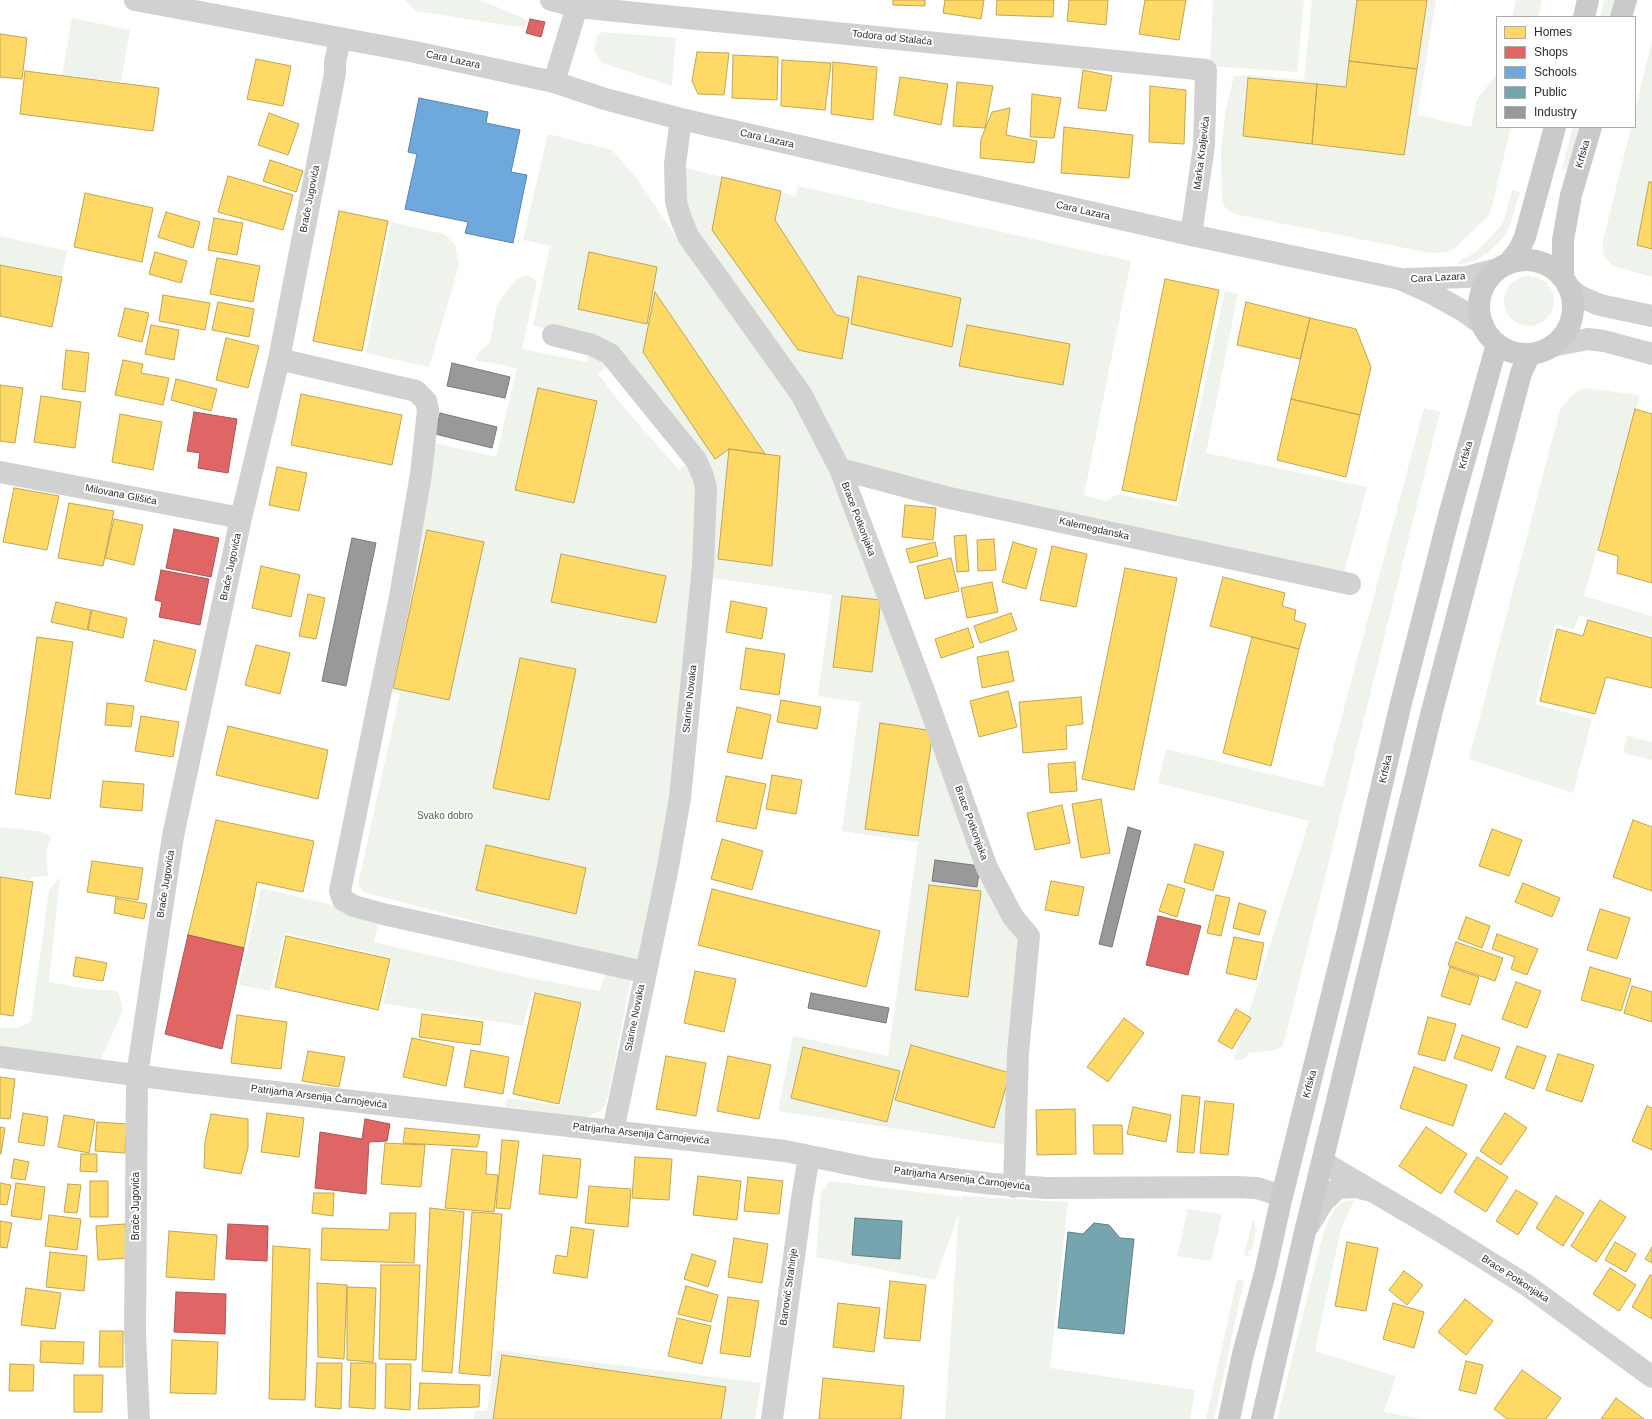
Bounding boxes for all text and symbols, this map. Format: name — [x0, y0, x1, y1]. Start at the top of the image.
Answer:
legend — [1496, 16, 1636, 128]
text: Homes — [1534, 25, 1572, 39]
street label: Todora od Stalaća — [851, 28, 933, 48]
text: Shops — [1534, 45, 1568, 59]
street label: Cara Lazara — [425, 48, 481, 72]
text: Schools — [1534, 65, 1577, 79]
text: Public — [1534, 85, 1567, 99]
text: Industry — [1534, 105, 1577, 119]
street label: Marka Kraljevića — [1192, 116, 1212, 190]
street label: Cara Lazara — [739, 127, 795, 151]
street label: Krfska — [1573, 139, 1593, 169]
street label: Braće Jugovića — [298, 164, 322, 234]
street label: Cara Lazara — [1055, 199, 1111, 223]
street label: Cara Lazara — [1410, 271, 1466, 285]
street label: Krfska — [1457, 440, 1475, 470]
street label: Brace Potkonjaka — [838, 480, 878, 558]
street label: Milovana Glišića — [84, 482, 158, 508]
street label: Kalemegdanska — [1058, 515, 1130, 543]
street label: Braće Jugovića — [218, 532, 244, 602]
street label: Starine Novaka — [680, 664, 700, 734]
street label: Krfska — [1377, 754, 1395, 784]
street label: Brace Potkonjaka — [952, 784, 990, 862]
park label: Svako dobro — [417, 810, 473, 822]
street label: Braće Jugovića — [155, 849, 177, 919]
street label: Starine Novaka — [623, 983, 647, 1053]
street label: Krfska — [1301, 1069, 1319, 1099]
street label: Patrijarha Arsenija Čarnojevića — [250, 1083, 388, 1111]
street label: Patrijarha Arsenija Čarnojevića — [572, 1121, 710, 1147]
street label: Patrijarha Arsenija Čarnojevića — [893, 1165, 1031, 1193]
street label: Braće Jugovića — [130, 1172, 142, 1240]
street label: Banović Strahinje — [778, 1248, 800, 1326]
street label: Brace Potkonjaka — [1479, 1253, 1551, 1305]

